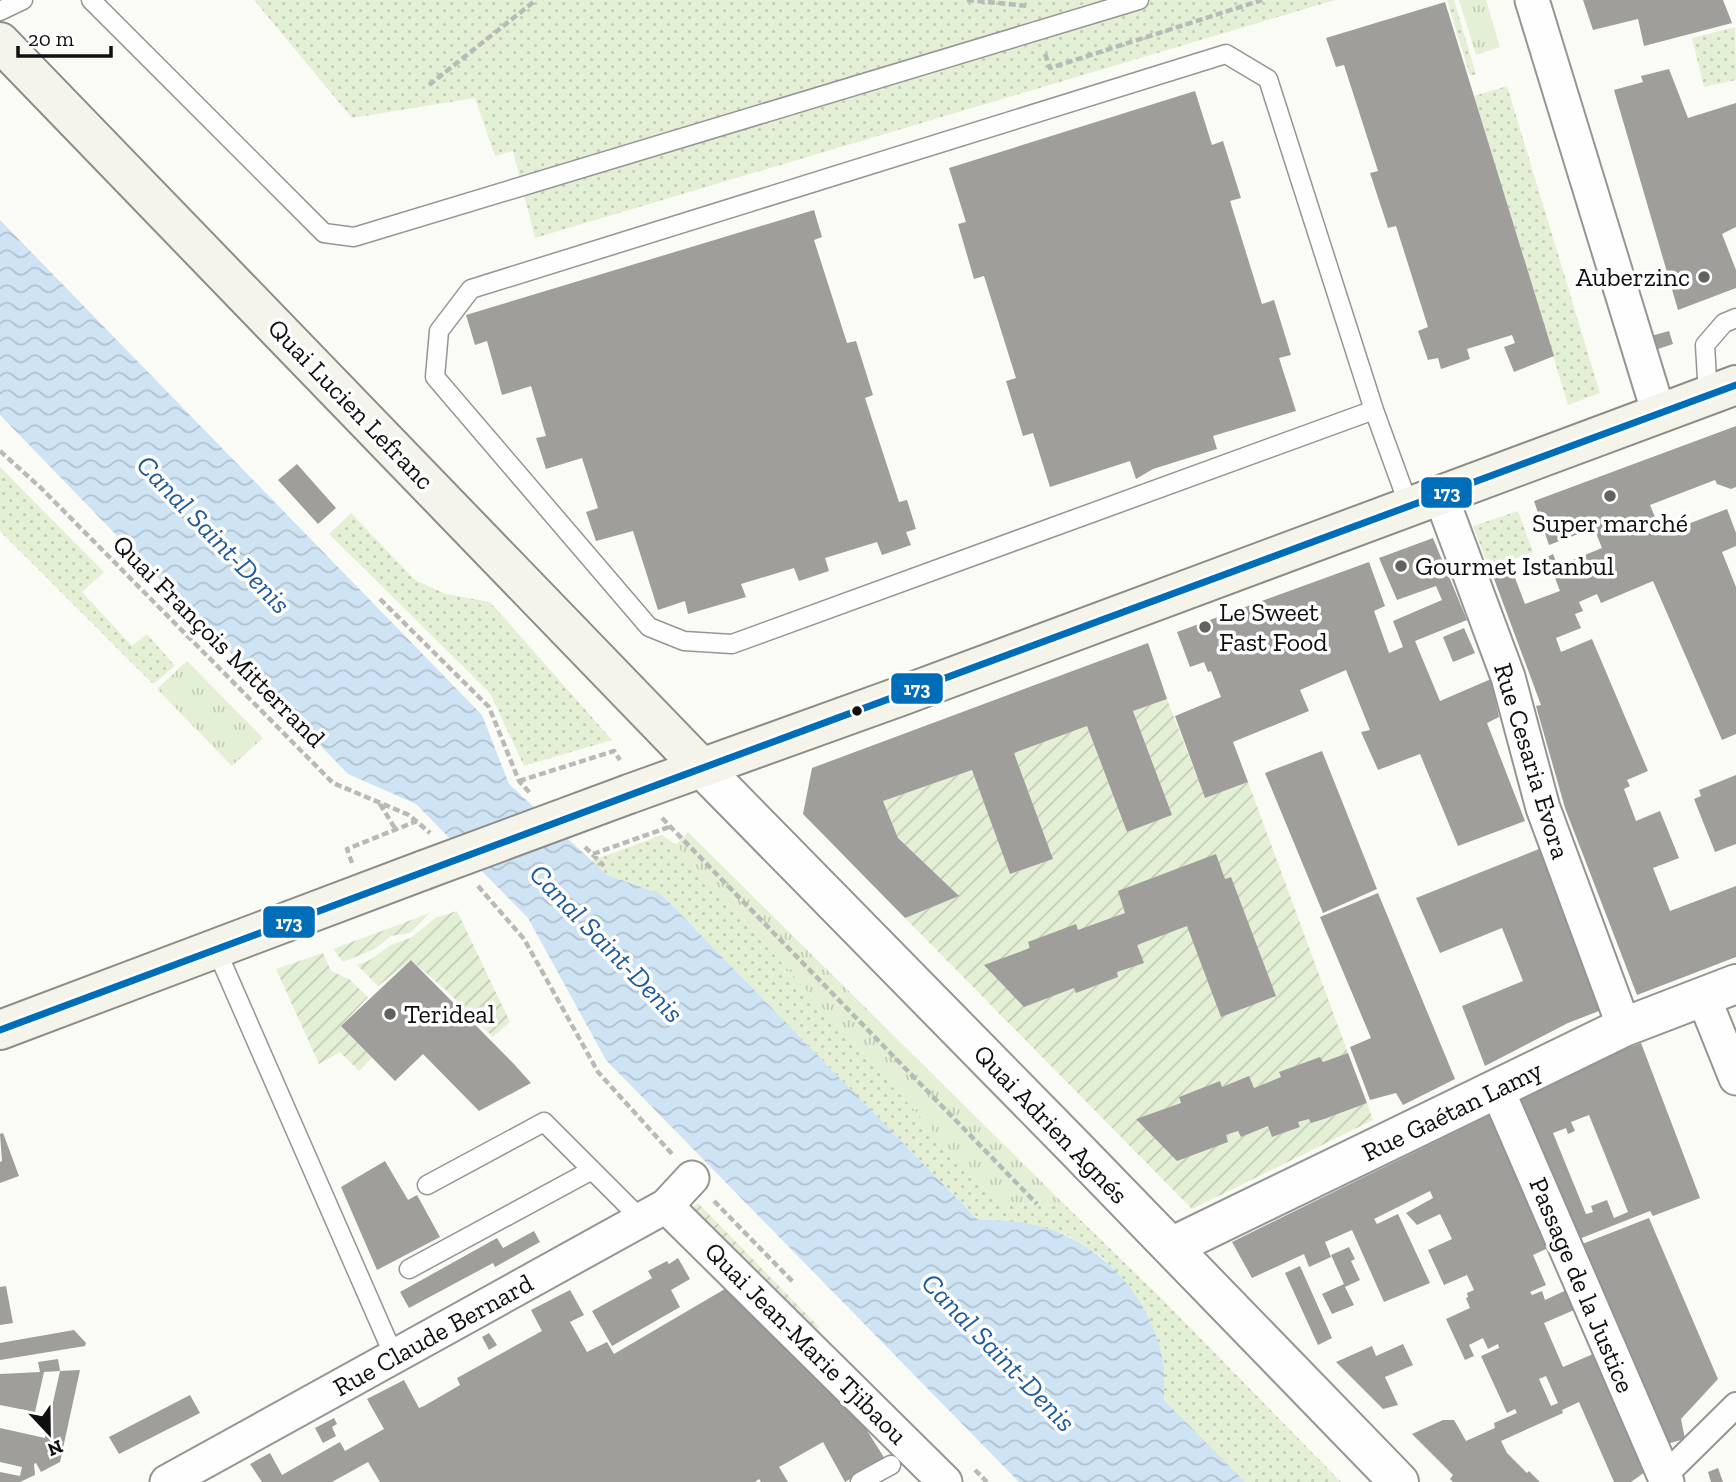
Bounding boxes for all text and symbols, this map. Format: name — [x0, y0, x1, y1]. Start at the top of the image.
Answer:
scale bar — [18, 14, 110, 58]
text: 20 m — [28, 26, 74, 51]
place label: Auberzinc — [1576, 261, 1690, 293]
marker: Auberzinc — [1696, 269, 1712, 285]
street label: Quai Lucien Lefranc — [261, 312, 441, 496]
water label: Canal Saint-Denis — [130, 448, 298, 620]
line badge: 173 — [1420, 476, 1473, 509]
text: 173 — [1434, 481, 1460, 504]
marker: Super marché — [1602, 488, 1618, 504]
place label: Super marché — [1532, 507, 1688, 539]
street label: Quai François Mitterrand — [106, 528, 332, 754]
place label: Gourmet Istanbul — [1415, 550, 1614, 582]
marker: Gourmet Istanbul — [1393, 558, 1409, 574]
place label: Le Sweet Fast Food — [1219, 596, 1328, 658]
marker: Le Sweet Fast Food — [1197, 619, 1213, 635]
street label: Rue Cesaria Evora — [1487, 659, 1577, 863]
line badge: 173 — [890, 672, 944, 705]
text: 173 — [904, 677, 930, 700]
unlabelled marker — [850, 704, 864, 718]
water label: Canal Saint-Denis — [523, 857, 691, 1029]
line badge: 173 — [262, 905, 316, 939]
text: 173 — [276, 911, 302, 934]
place label: Terideal — [404, 998, 495, 1030]
marker: Terideal — [382, 1006, 398, 1022]
street label: Quai Adrien Agnés — [967, 1038, 1135, 1210]
street label: Rue Gaétan Lamy — [1357, 1053, 1548, 1168]
street label: Passage de la Justice — [1522, 1173, 1642, 1397]
street label: Quai Jean-Marie Tjibaou — [698, 1235, 914, 1451]
water label: Canal Saint-Denis — [915, 1266, 1083, 1438]
street label: Rue Claude Bernard — [328, 1267, 538, 1403]
north arrow — [14, 1398, 84, 1468]
text: N — [44, 1435, 66, 1462]

